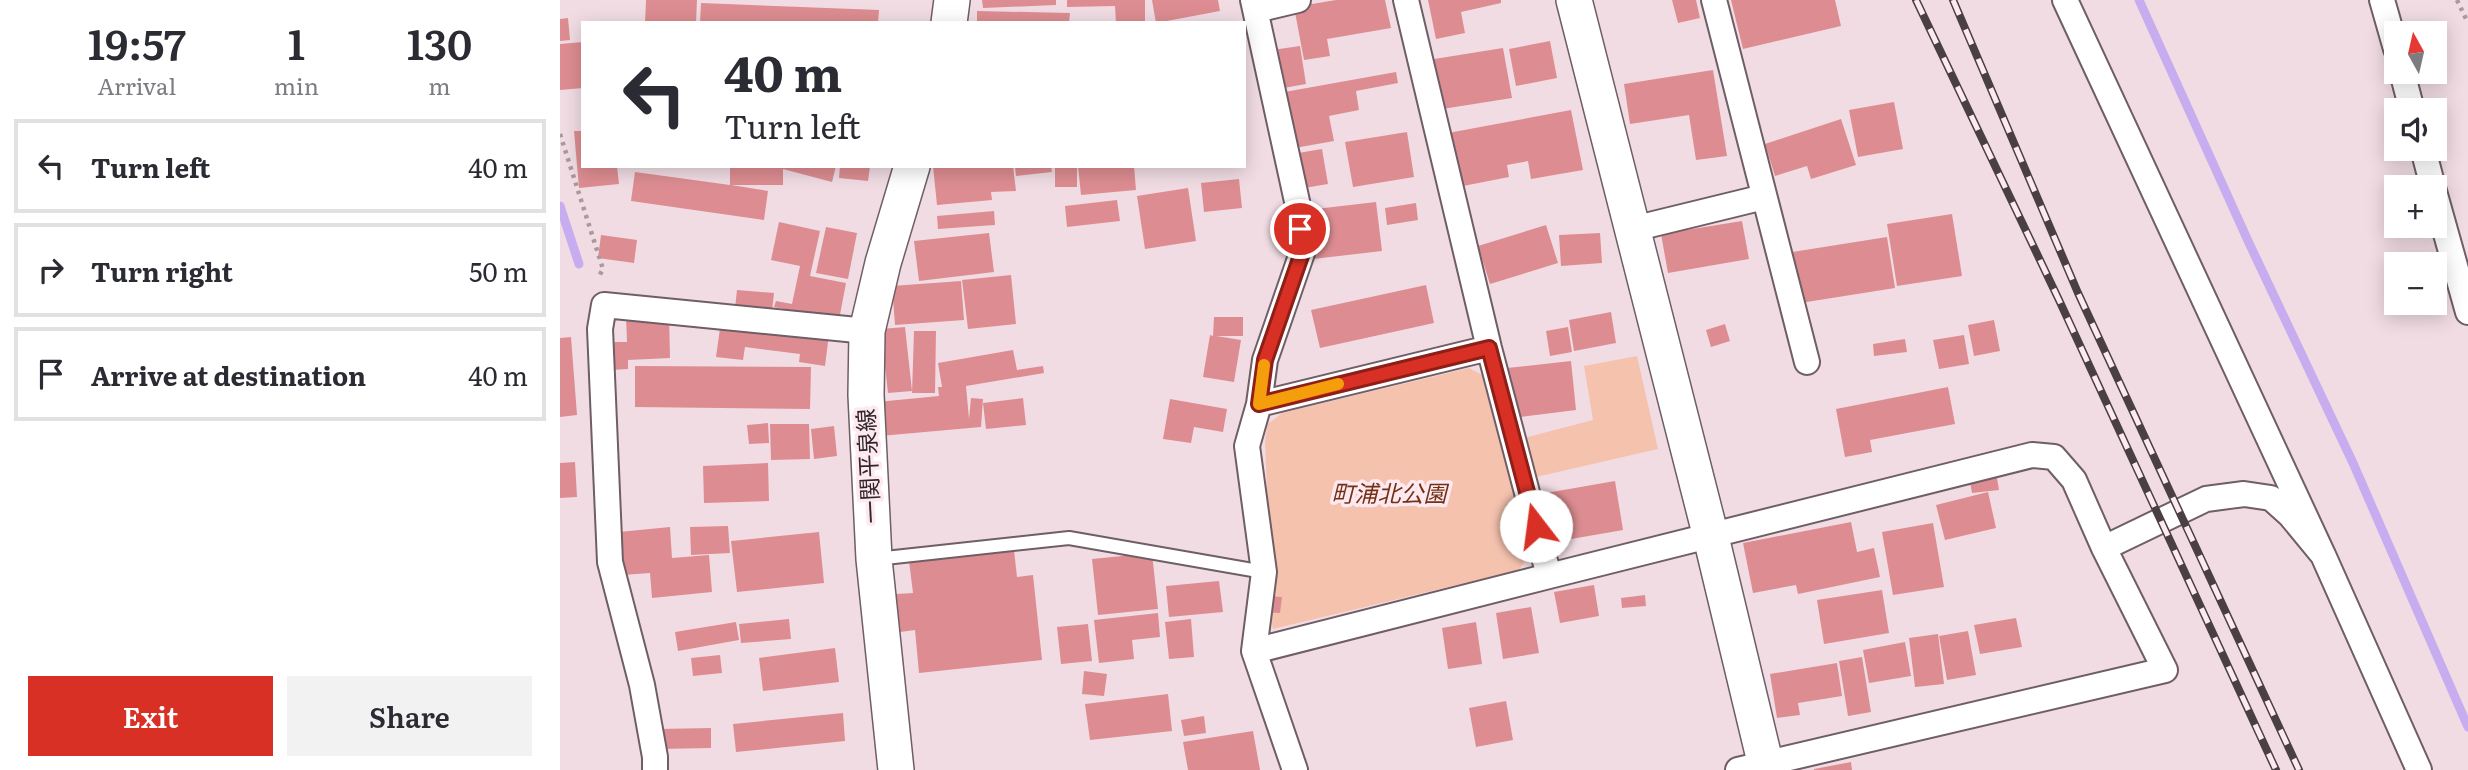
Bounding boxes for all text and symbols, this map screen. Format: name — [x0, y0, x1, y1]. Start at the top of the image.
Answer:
text: 19:57 — [88, 11, 186, 73]
text: 1 — [288, 11, 305, 73]
text: 130 — [407, 11, 472, 73]
north arrow — [2384, 21, 2446, 84]
map controls — [2384, 21, 2447, 315]
text: 40 m — [724, 34, 842, 107]
icon: left — [609, 49, 700, 140]
text: Arrival — [98, 68, 176, 102]
text: min — [274, 68, 319, 102]
text: m — [428, 68, 451, 102]
button: sound — [2384, 98, 2447, 161]
text: Turn left — [724, 101, 861, 149]
icon: left — [32, 147, 70, 185]
text: Turn left — [91, 147, 210, 186]
text: 40 m — [468, 147, 528, 186]
button: + — [2384, 175, 2447, 238]
pin — [1270, 199, 1330, 259]
icon: arrive — [1281, 210, 1319, 248]
icon: right — [32, 251, 70, 289]
text: Turn right — [91, 251, 233, 290]
text: 50 m — [469, 251, 528, 290]
button: − — [2384, 252, 2447, 315]
icon: arrive — [32, 355, 70, 393]
text: Arrive at destination — [91, 355, 366, 394]
text: 40 m — [468, 355, 528, 394]
street label: 一関平泉線 — [847, 408, 887, 524]
park label: 町浦北公園 — [1332, 475, 1450, 509]
position arrow — [1499, 489, 1573, 563]
button: Exit — [28, 676, 273, 756]
button: Share — [287, 676, 532, 756]

